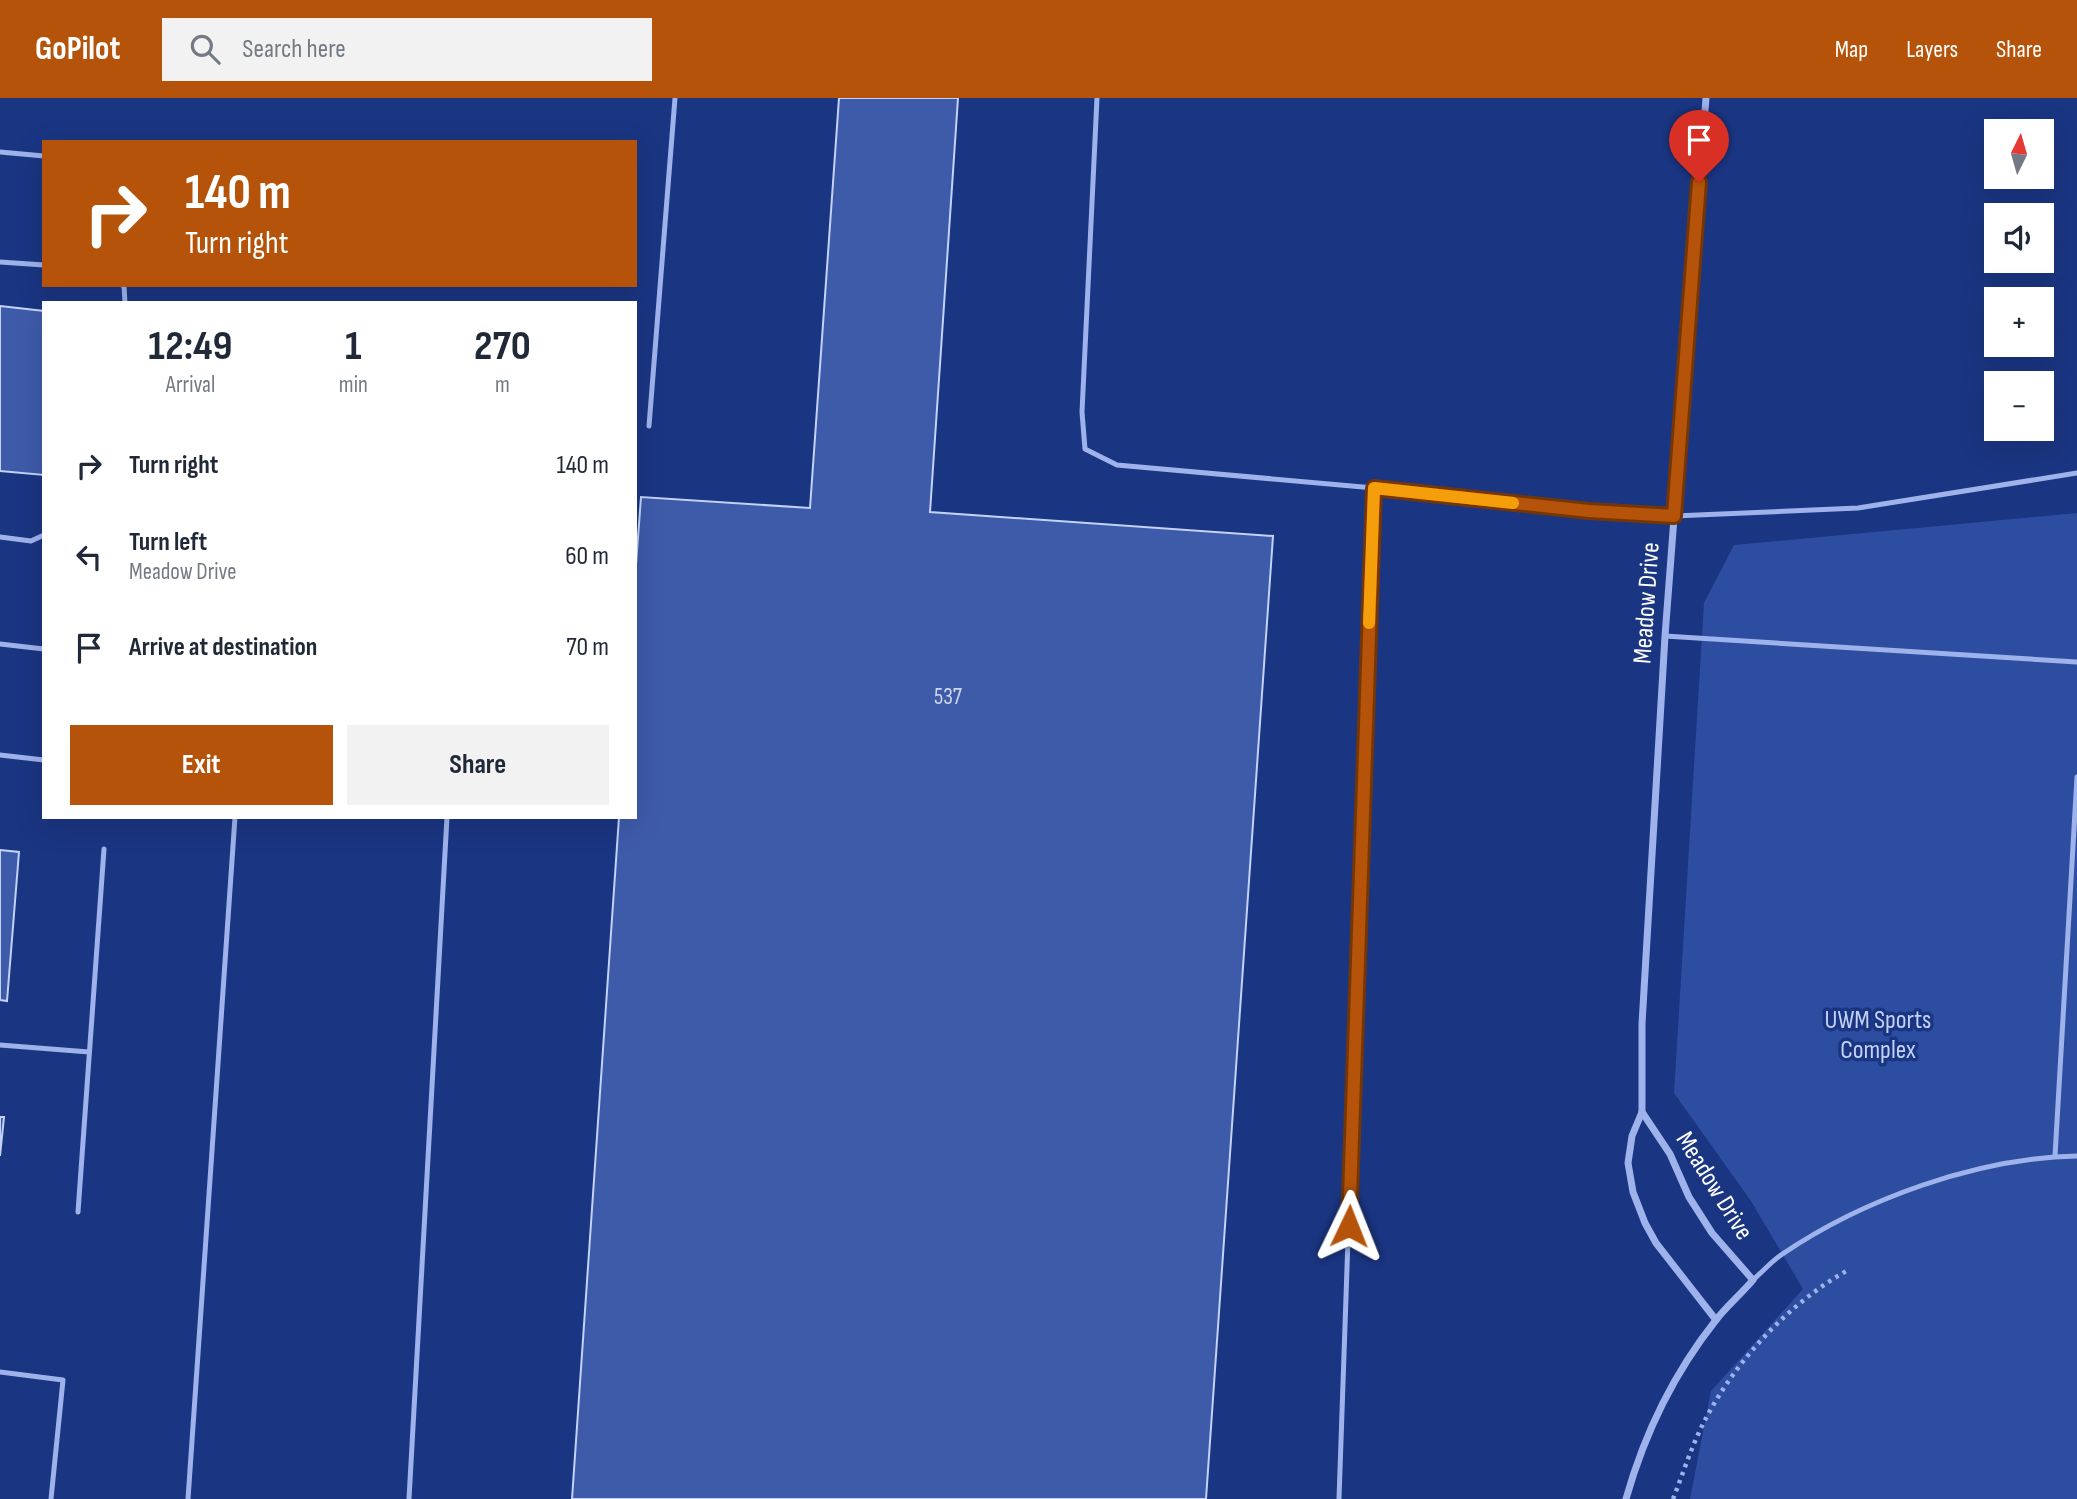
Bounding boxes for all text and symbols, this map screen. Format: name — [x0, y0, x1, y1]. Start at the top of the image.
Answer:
search box — [162, 18, 652, 81]
text: GoPilot — [35, 29, 120, 69]
icon: search — [186, 30, 224, 68]
text: Search here — [242, 34, 346, 65]
text: Map — [1835, 35, 1868, 64]
text: Layers — [1906, 35, 1958, 64]
text: Share — [1996, 35, 2042, 64]
pin — [1669, 110, 1729, 182]
north arrow — [1984, 119, 2054, 189]
map controls — [1984, 119, 2054, 441]
icon: arrive — [1680, 121, 1718, 159]
text: 140 m — [185, 164, 291, 223]
icon: right — [70, 168, 161, 259]
button: sound — [1984, 203, 2054, 273]
text: Turn right — [185, 224, 289, 263]
button: + — [1984, 287, 2054, 357]
text: 12:49 — [148, 321, 233, 372]
text: 1 — [345, 321, 362, 372]
text: 270 — [474, 321, 531, 372]
text: Arrival — [166, 371, 215, 399]
text: min — [339, 371, 368, 399]
text: m — [495, 371, 510, 399]
button: − — [1984, 371, 2054, 441]
icon: right — [70, 447, 108, 485]
text: Turn right — [129, 450, 218, 481]
text: 140 m — [557, 450, 609, 481]
text: Turn left — [129, 527, 207, 558]
icon: left — [70, 538, 108, 576]
text: 60 m — [565, 541, 609, 572]
street label: Meadow Drive — [1627, 541, 1667, 665]
text: Meadow Drive — [129, 558, 237, 586]
icon: arrive — [70, 629, 108, 667]
text: Arrive at destination — [129, 632, 317, 663]
text: 70 m — [566, 632, 609, 663]
house number: 537 — [934, 683, 962, 711]
button: Exit — [70, 725, 333, 805]
button: Share — [347, 725, 609, 805]
park label: UWM Sports Complex — [1825, 1005, 1931, 1066]
street label: Meadow Drive — [1669, 1126, 1759, 1246]
position arrow — [1312, 1189, 1386, 1263]

